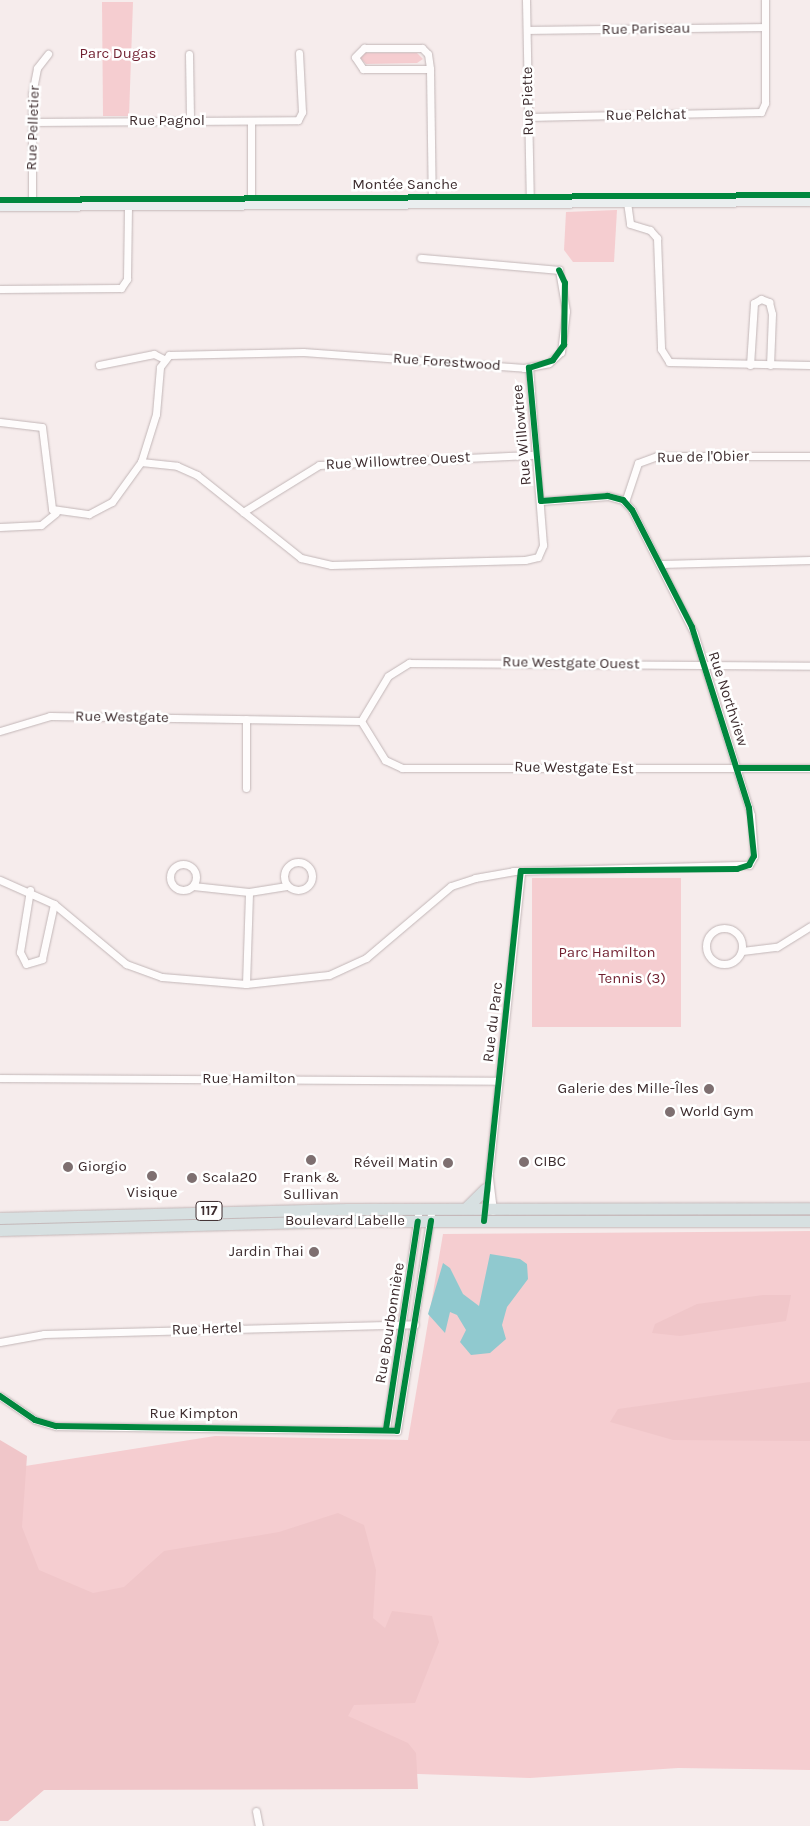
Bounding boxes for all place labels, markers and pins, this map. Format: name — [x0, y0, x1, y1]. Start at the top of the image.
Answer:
place label: Galerie des Mille-Îles — [558, 1080, 699, 1098]
marker: Galerie des Mille-Îles — [703, 1083, 715, 1095]
place label: World Gym — [680, 1103, 754, 1121]
marker: World Gym — [664, 1106, 676, 1118]
place label: CIBC — [534, 1153, 566, 1171]
marker: Frank & Sullivan — [305, 1154, 317, 1166]
place label: Réveil Matin — [354, 1154, 438, 1172]
marker: CIBC — [518, 1156, 530, 1168]
marker: Réveil Matin — [442, 1157, 454, 1169]
place label: Giorgio — [78, 1158, 127, 1176]
marker: Giorgio — [62, 1161, 74, 1173]
place label: Frank & Sullivan — [283, 1168, 339, 1203]
place label: Scala20 — [202, 1169, 257, 1187]
marker: Visique — [146, 1170, 158, 1182]
marker: Scala20 — [186, 1172, 198, 1184]
place label: Visique — [127, 1184, 177, 1202]
place label: Jardin Thai — [229, 1243, 304, 1261]
marker: Jardin Thai — [308, 1246, 320, 1258]

